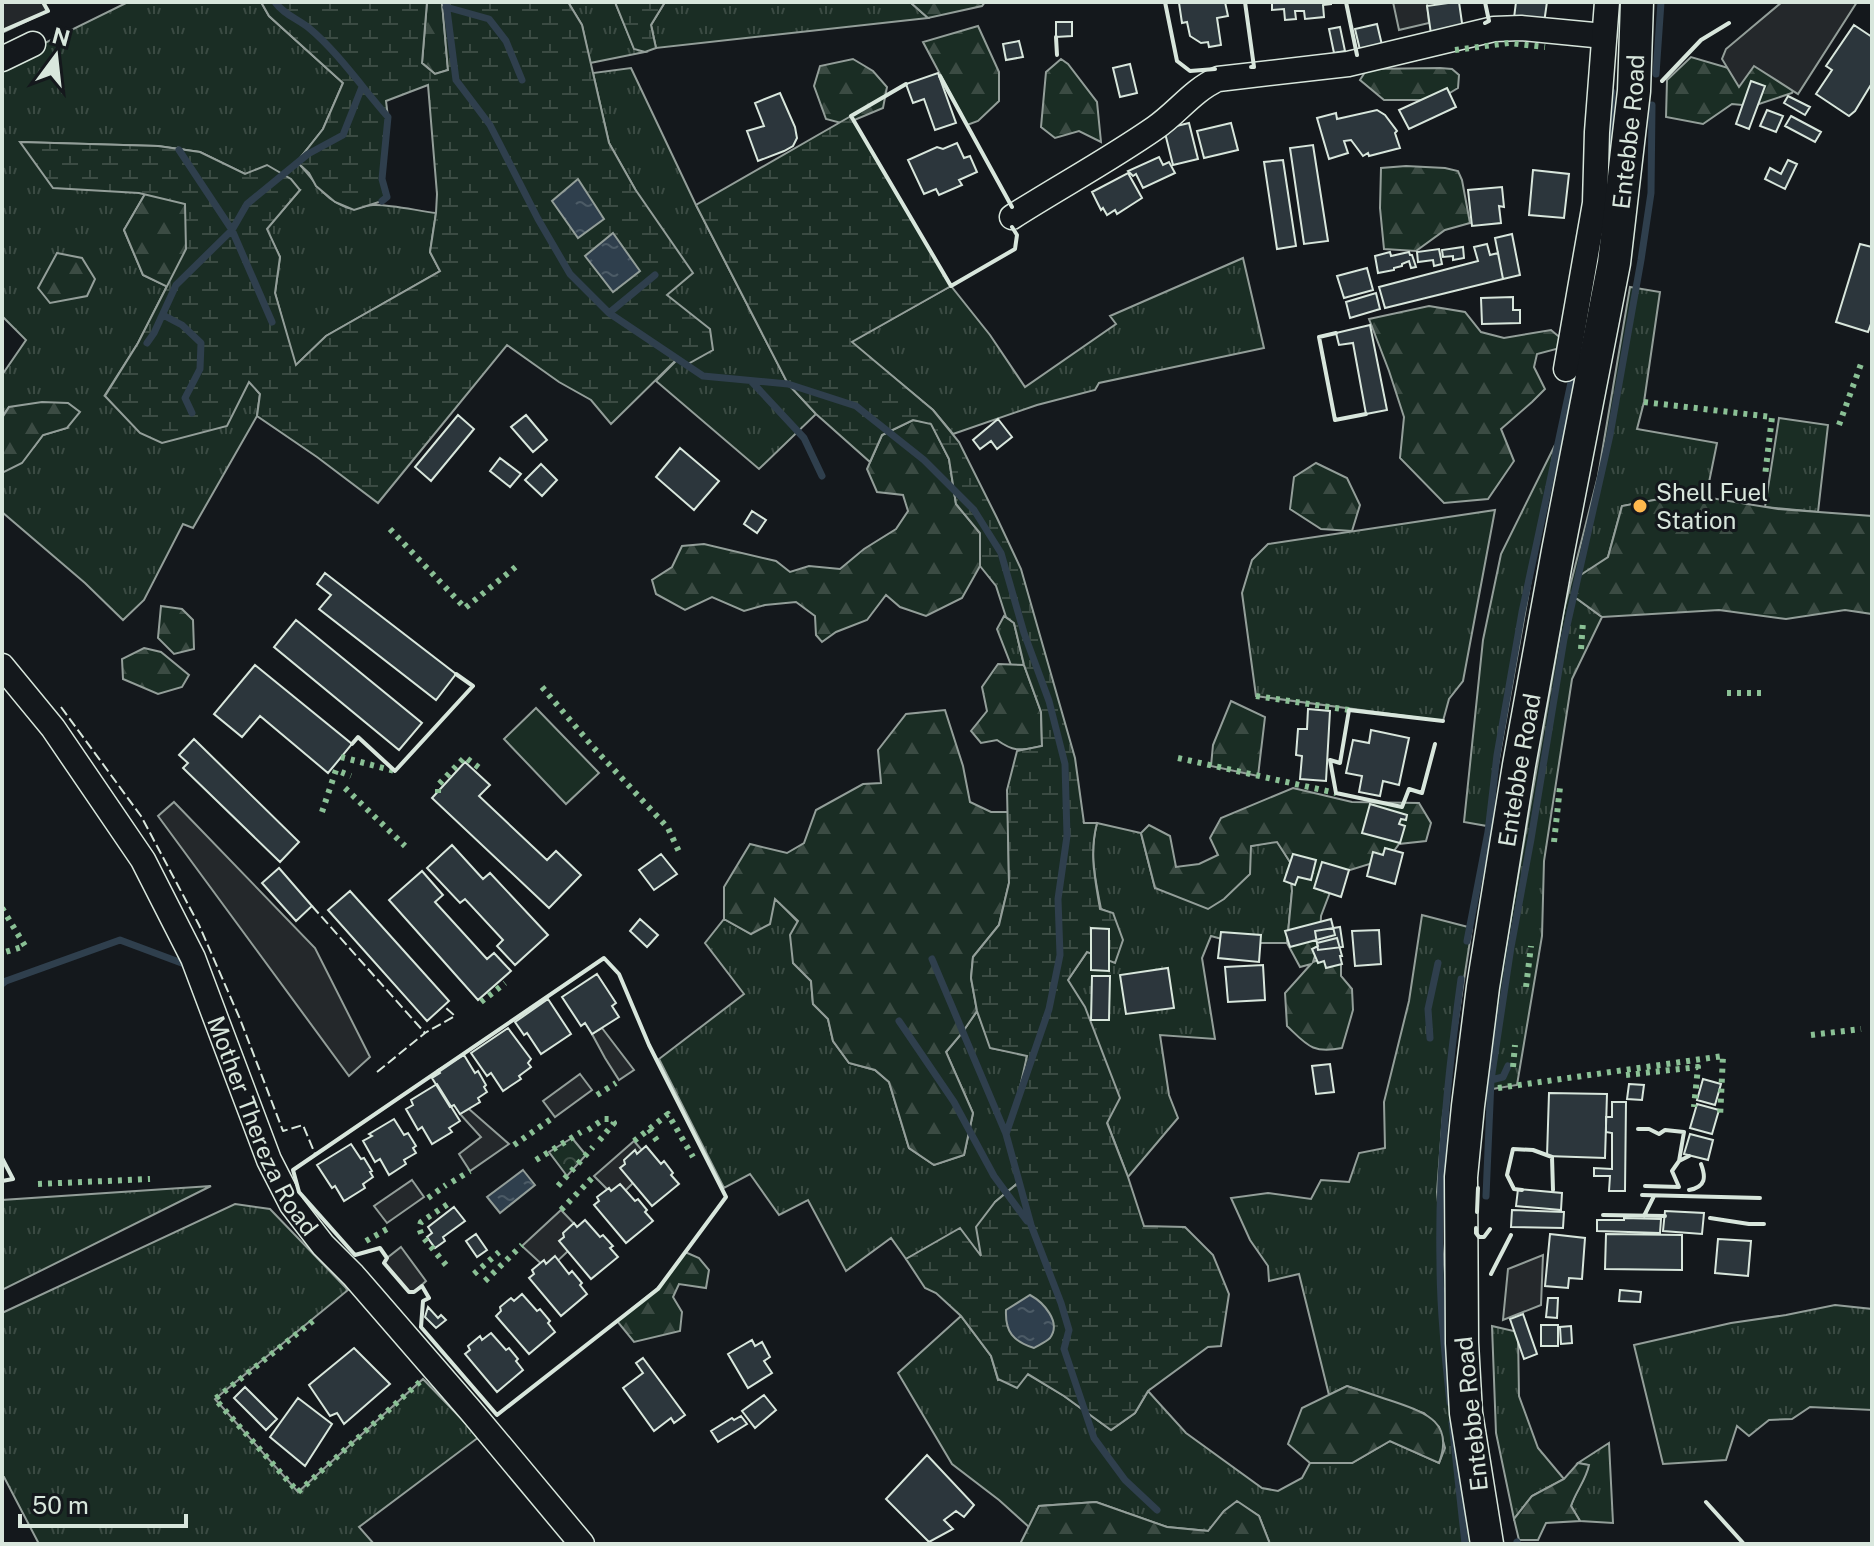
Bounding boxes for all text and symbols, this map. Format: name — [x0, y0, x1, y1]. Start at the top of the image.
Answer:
north arrow — [16, 16, 96, 96]
text: N — [49, 22, 73, 51]
street label: Entebbe Road — [1606, 54, 1649, 211]
place label: Shell Fuel Station — [1656, 478, 1768, 534]
marker: Shell Fuel Station — [1631, 497, 1649, 515]
street label: Entebbe Road — [1492, 691, 1546, 849]
street label: Mother Thereza Road — [202, 1012, 324, 1241]
street label: Entebbe Road — [1449, 1335, 1493, 1493]
scale bar — [20, 1478, 186, 1528]
text: 50 m — [32, 1491, 89, 1519]

